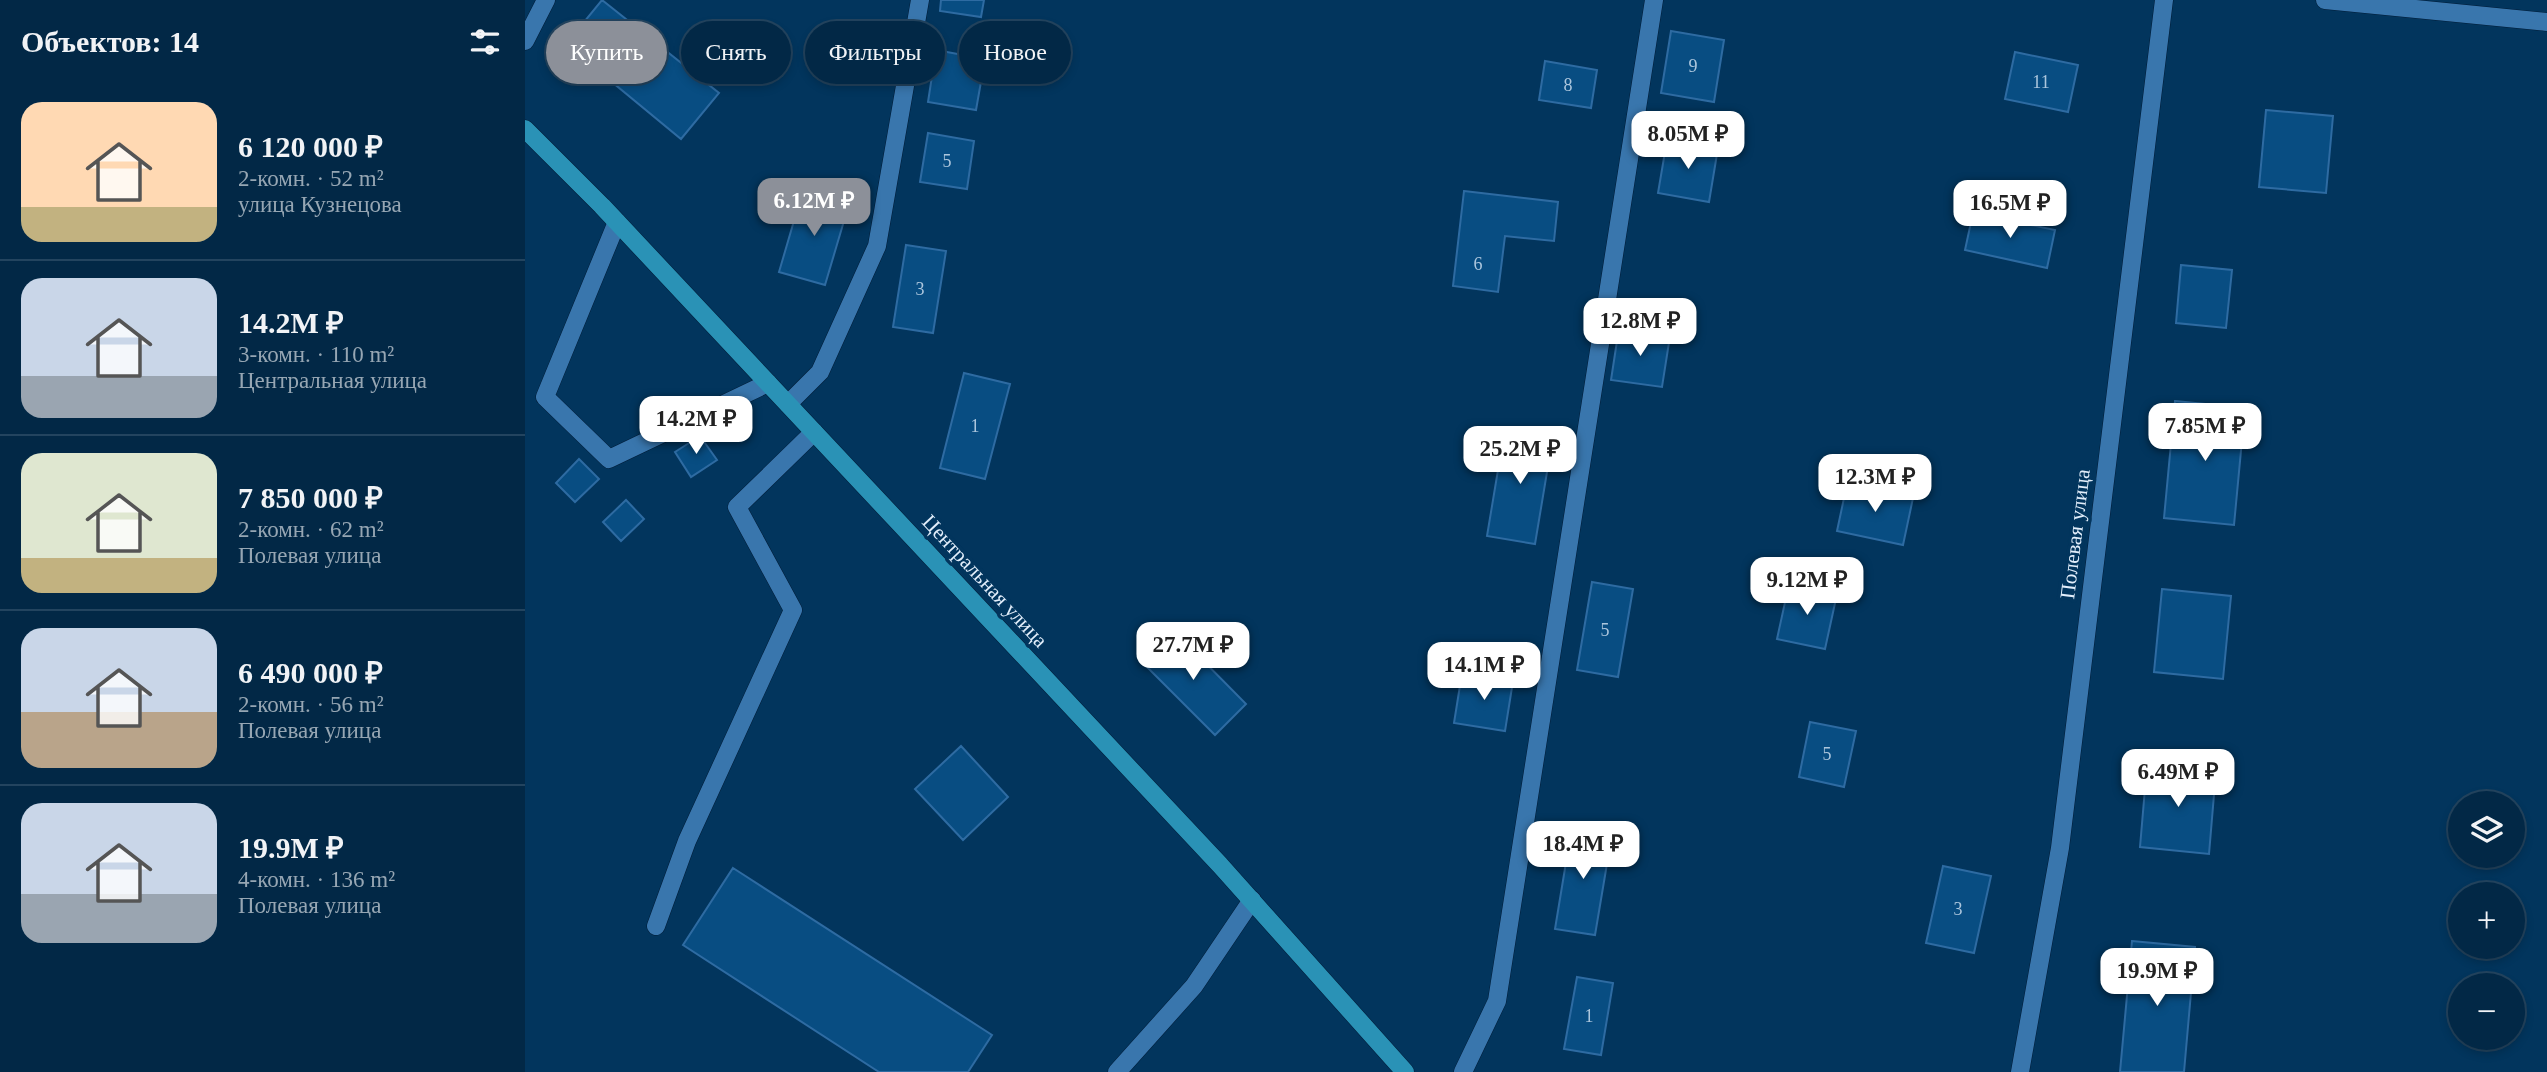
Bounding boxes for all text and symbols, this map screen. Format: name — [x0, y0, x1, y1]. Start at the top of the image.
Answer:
chip: Купить — [546, 21, 667, 84]
chip: Снять — [681, 21, 791, 84]
chip: Фильтры — [805, 21, 945, 84]
chip: Новое — [959, 21, 1071, 84]
icon: filters — [466, 23, 504, 61]
text: Объектов: 14 — [21, 25, 199, 58]
house number: 9 — [1689, 56, 1698, 76]
house number: 11 — [2032, 72, 2050, 92]
house number: 8 — [1564, 75, 1573, 95]
pin: 8.05M ₽ — [1623, 111, 1753, 171]
text: 8.05M ₽ — [1647, 121, 1729, 146]
icon: home — [77, 130, 161, 214]
text: 6 120 000 ₽ — [238, 130, 383, 163]
house number: 5 — [943, 151, 952, 171]
text: 2-комн. · 52 m² — [238, 166, 384, 191]
pin: 6.12M ₽ — [749, 178, 879, 238]
pin: 16.5M ₽ — [1945, 180, 2075, 240]
text: 6.12M ₽ — [773, 188, 855, 213]
text: 16.5M ₽ — [1969, 190, 2051, 215]
text: улица Кузнецова — [238, 192, 402, 217]
house number: 6 — [1474, 254, 1483, 274]
house number: 3 — [916, 279, 925, 299]
pin: 12.8M ₽ — [1575, 298, 1705, 358]
icon: home — [77, 306, 161, 390]
text: 14.2M ₽ — [238, 306, 344, 339]
text: 12.8M ₽ — [1599, 308, 1681, 333]
text: 3-комн. · 110 m² — [238, 342, 394, 367]
text: Центральная улица — [238, 368, 427, 393]
pin: 14.2M ₽ — [631, 396, 761, 456]
pin: 7.85M ₽ — [2140, 404, 2270, 463]
text: 14.2M ₽ — [655, 406, 737, 431]
text: 7.85M ₽ — [2164, 413, 2246, 438]
house number: 1 — [971, 416, 980, 436]
pin: 25.2M ₽ — [1455, 426, 1585, 486]
text: 25.2M ₽ — [1479, 436, 1561, 461]
pin: 12.3M ₽ — [1810, 454, 1940, 514]
text: 12.3M ₽ — [1834, 464, 1916, 489]
street label: Полевая улица — [2055, 467, 2095, 600]
icon: home — [77, 481, 161, 565]
text: 7 850 000 ₽ — [238, 481, 383, 514]
street label: Центральная улица — [917, 510, 1053, 653]
text: 2-комн. · 62 m² — [238, 517, 384, 542]
text: Полевая улица — [238, 543, 381, 568]
pin: 9.12M ₽ — [1742, 558, 1872, 617]
text: 9.12M ₽ — [1766, 567, 1848, 592]
house number: 5 — [1601, 620, 1610, 640]
pin: 27.7M ₽ — [1128, 622, 1258, 682]
text: 27.7M ₽ — [1152, 632, 1234, 657]
pin: 14.1M ₽ — [1419, 642, 1549, 702]
text: 14.1M ₽ — [1443, 652, 1525, 677]
icon: home — [77, 656, 161, 740]
text: 6 490 000 ₽ — [238, 656, 383, 689]
text: 2-комн. · 56 m² — [238, 692, 384, 717]
text: Полевая улица — [238, 718, 381, 743]
house number: 5 — [1823, 744, 1832, 764]
pin: 6.49M ₽ — [2113, 750, 2243, 809]
text: 6.49M ₽ — [2137, 759, 2219, 784]
map controls — [2448, 791, 2525, 1050]
button: layers — [2448, 791, 2525, 868]
pin: 18.4M ₽ — [1518, 822, 1648, 881]
icon: home — [77, 831, 161, 915]
text: 19.9M ₽ — [238, 831, 344, 864]
text: 18.4M ₽ — [1542, 831, 1624, 856]
text: 4-комн. · 136 m² — [238, 867, 395, 892]
button: + — [2448, 882, 2525, 959]
text: Полевая улица — [238, 893, 381, 918]
house number: 3 — [1954, 899, 1963, 919]
pin: 19.9M ₽ — [2092, 948, 2222, 1008]
text: 19.9M ₽ — [2116, 958, 2198, 983]
button: − — [2448, 973, 2525, 1050]
house number: 1 — [1585, 1006, 1594, 1026]

